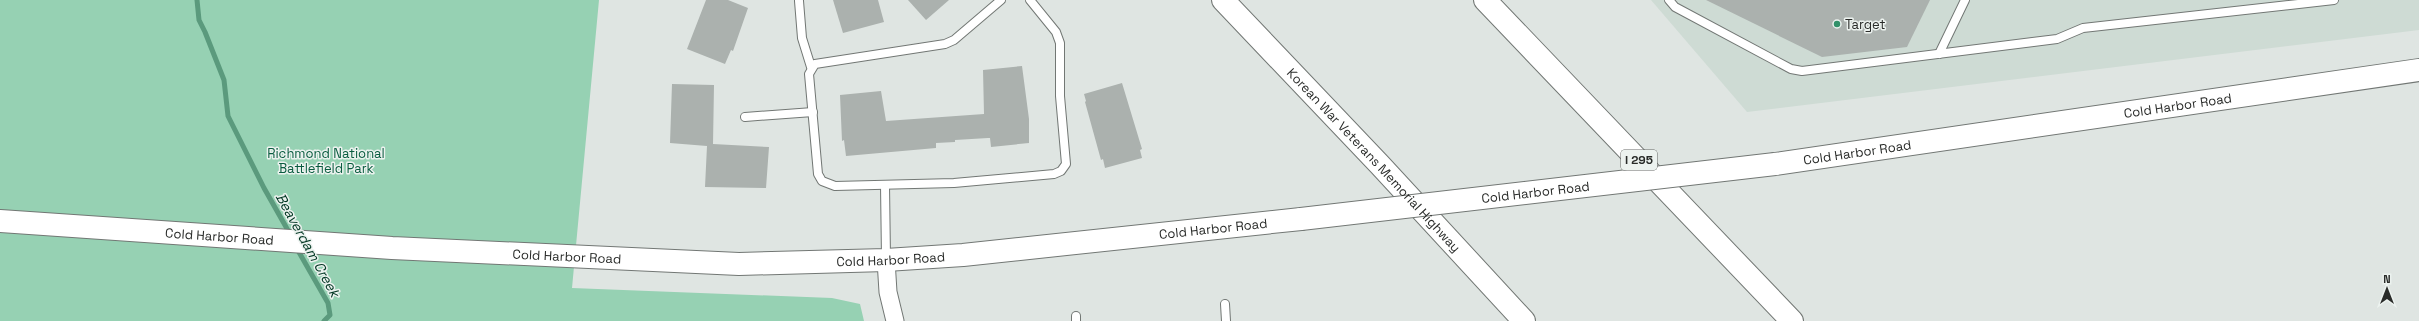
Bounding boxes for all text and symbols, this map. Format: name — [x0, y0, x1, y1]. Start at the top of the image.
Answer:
place label: Target — [1845, 16, 1885, 33]
marker: Target — [1832, 19, 1842, 29]
street label: Korean War Veterans Memorial Highway — [1283, 65, 1464, 256]
street label: Cold Harbor Road — [2123, 89, 2233, 122]
street label: Cold Harbor Road — [1802, 136, 1912, 169]
park label: Richmond National Battlefield Park — [267, 145, 385, 177]
road number: I 295 — [1621, 150, 1657, 170]
street label: Cold Harbor Road — [1480, 178, 1591, 207]
water label: Beaverdam Creek — [272, 190, 345, 302]
street label: Cold Harbor Road — [1158, 215, 1268, 243]
street label: Cold Harbor Road — [165, 224, 274, 249]
street label: Cold Harbor Road — [512, 246, 622, 268]
street label: Cold Harbor Road — [836, 248, 946, 270]
north arrow — [2367, 269, 2407, 309]
text: N — [2383, 272, 2391, 286]

